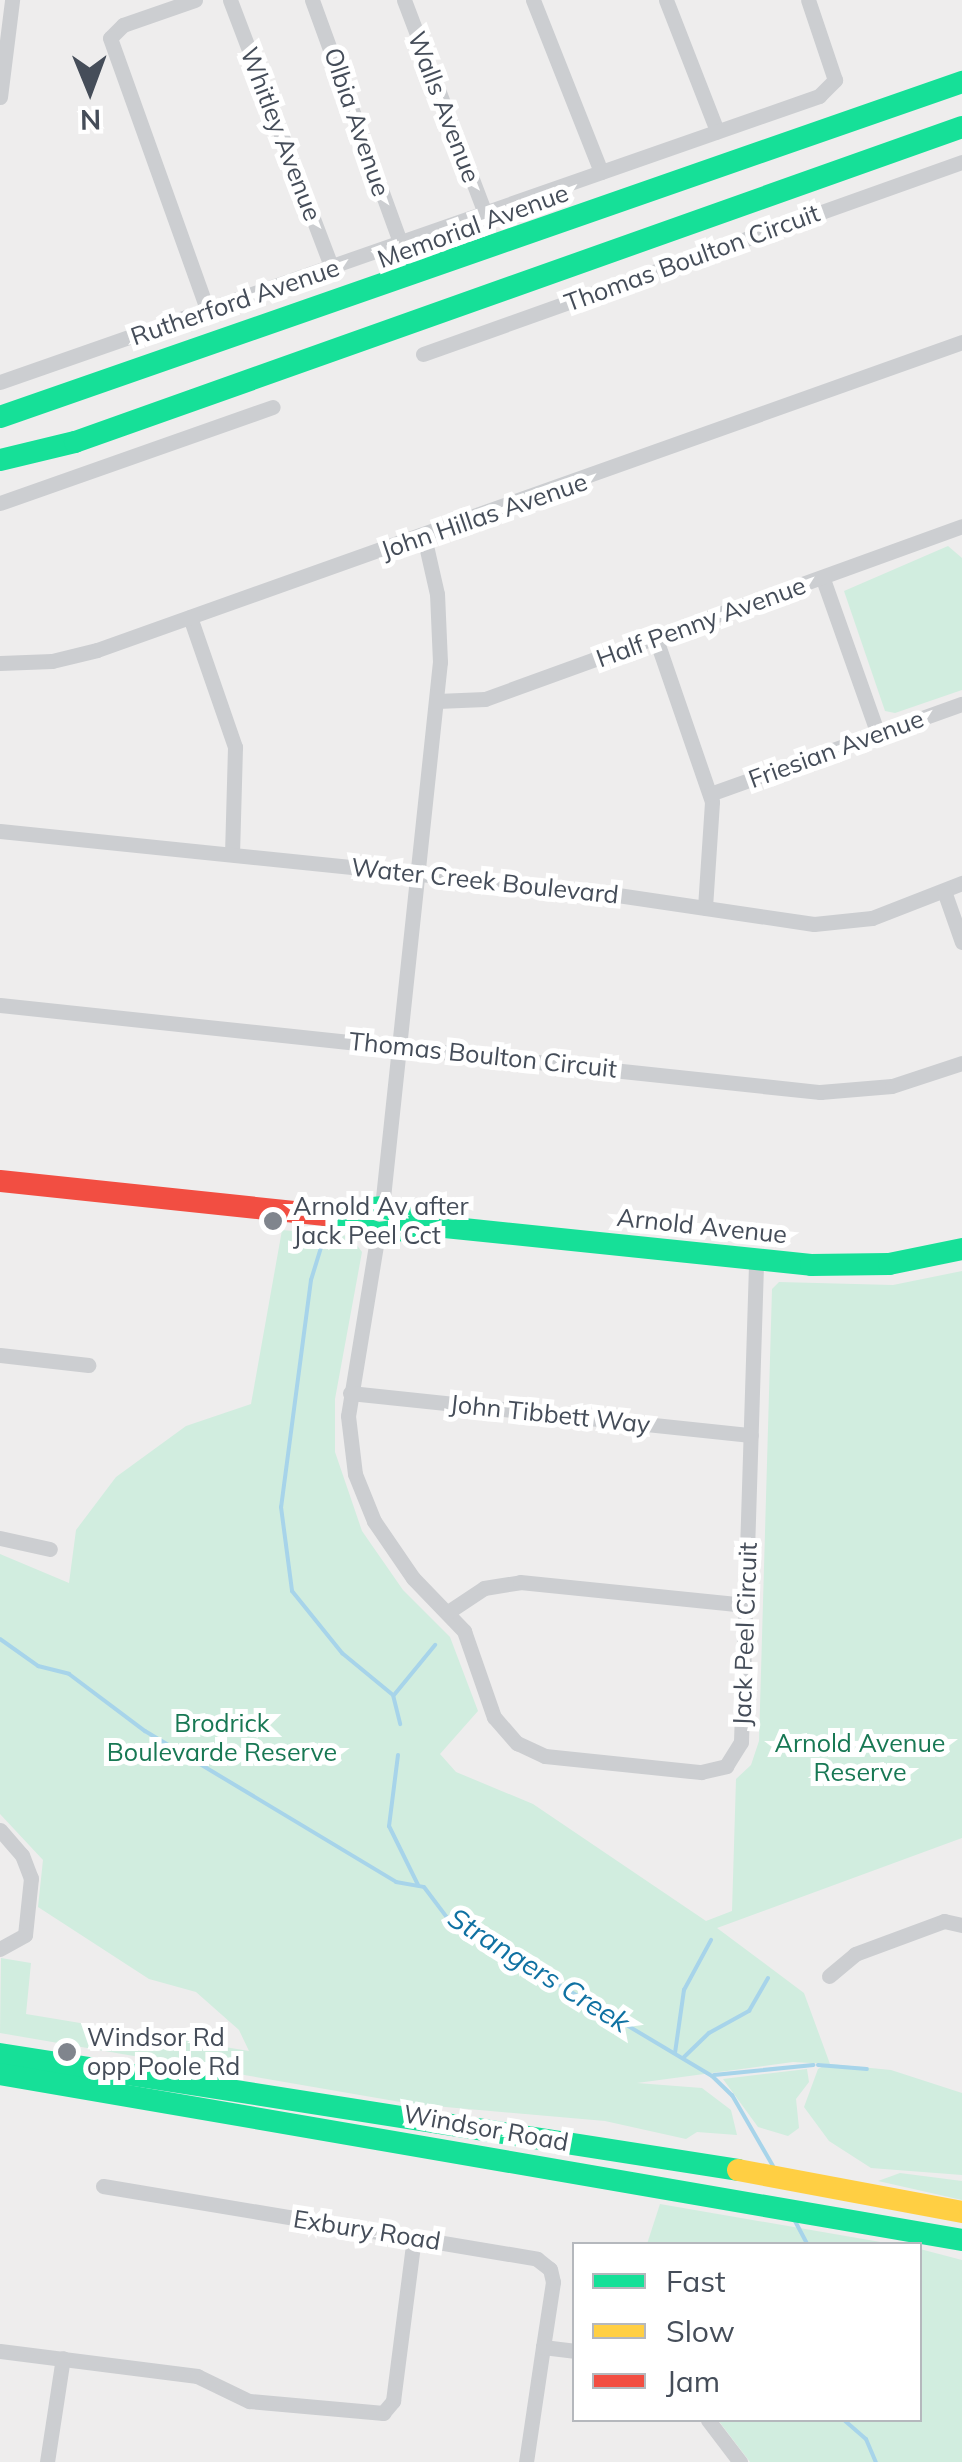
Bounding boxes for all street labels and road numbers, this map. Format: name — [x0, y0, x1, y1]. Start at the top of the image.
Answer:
street label: Walls Avenue — [401, 27, 487, 187]
street label: Whitley Avenue — [234, 43, 328, 225]
street label: Olbia Avenue — [318, 44, 396, 200]
street label: Memorial Avenue — [373, 178, 573, 274]
street label: Thomas Boulton Circuit — [560, 198, 824, 318]
street label: Rutherford Avenue — [127, 252, 343, 352]
street label: John Hillas Avenue — [377, 467, 591, 565]
street label: Half Penny Avenue — [592, 570, 810, 674]
street label: Friesian Avenue — [744, 703, 928, 795]
street label: Water Creek Boulevard — [350, 852, 620, 910]
street label: Thomas Boulton Circuit — [348, 1026, 618, 1084]
street label: Arnold Avenue — [615, 1202, 789, 1250]
street label: John Tibbett Way — [448, 1389, 652, 1439]
street label: Jack Peel Circuit — [727, 1542, 763, 1726]
street label: Windsor Road — [401, 2099, 571, 2157]
street label: Exbury Road — [291, 2204, 443, 2256]

